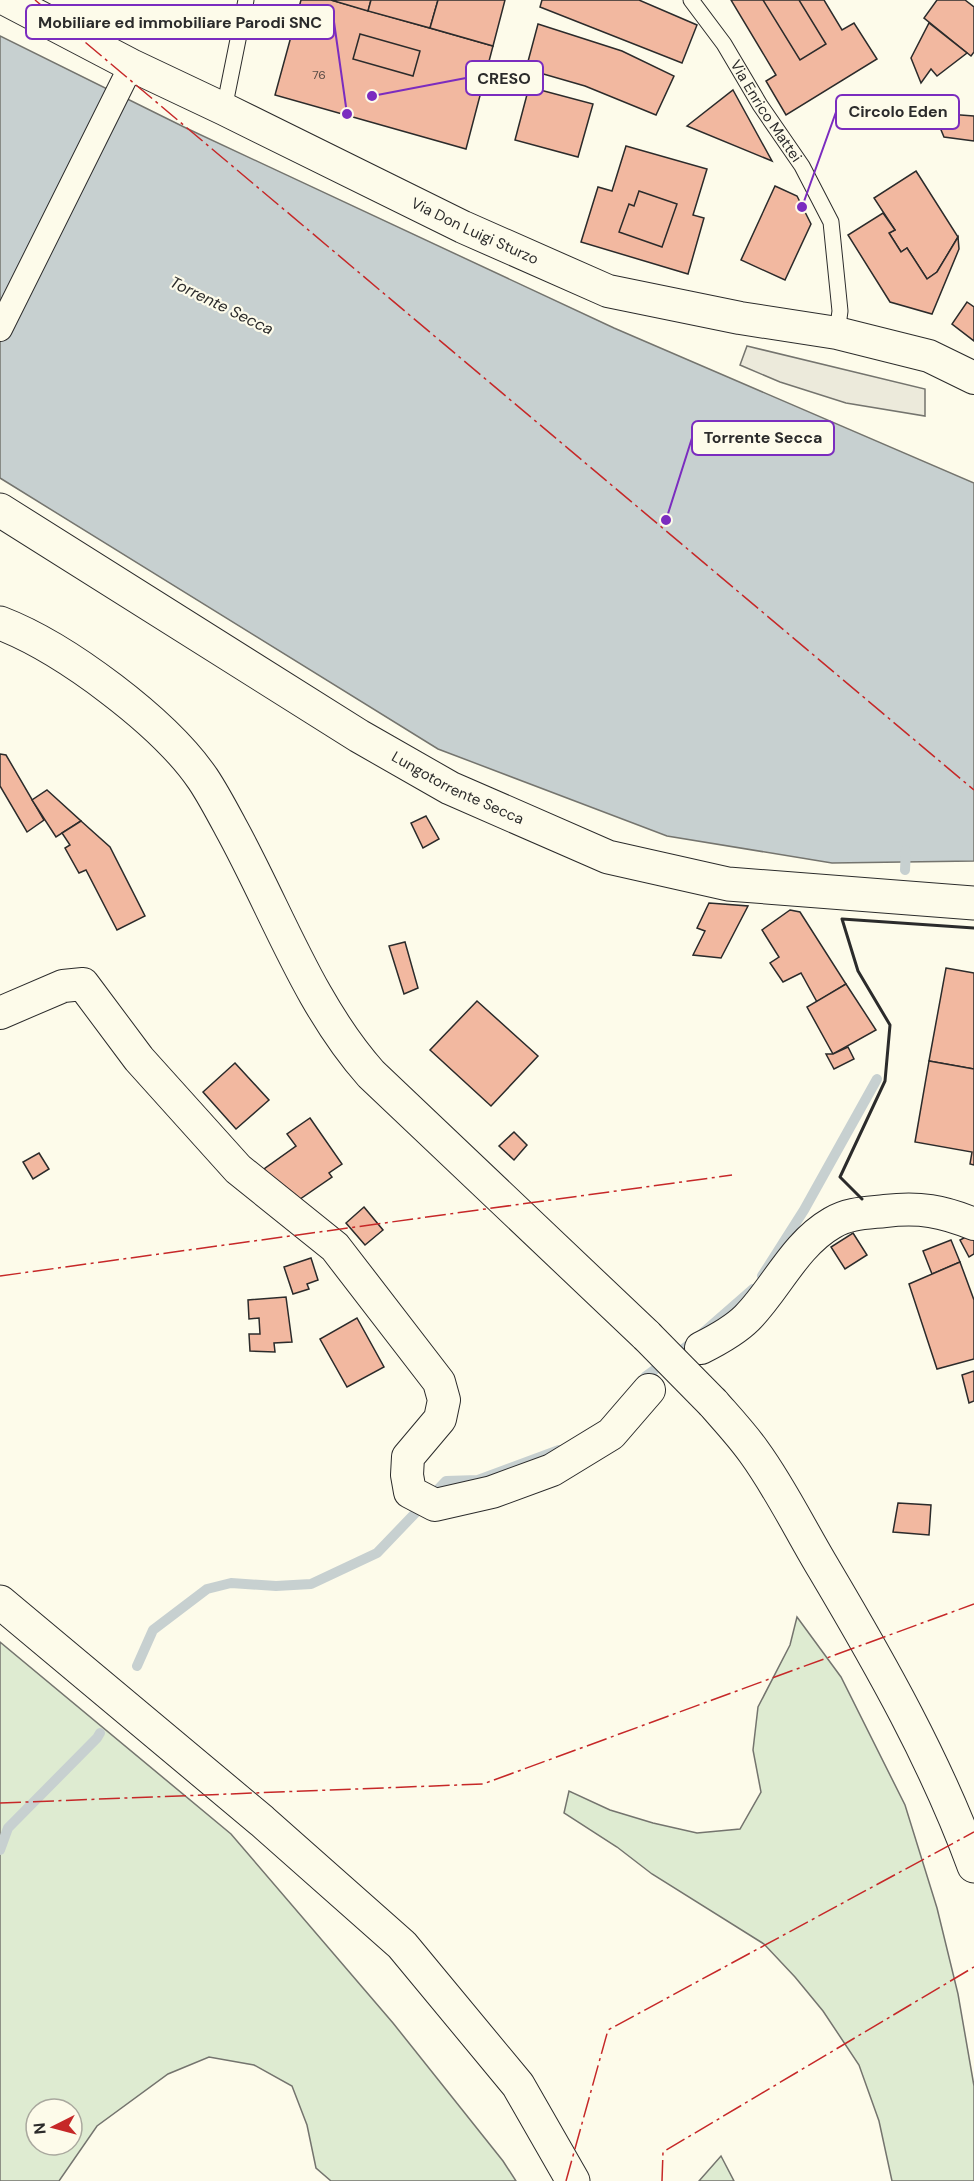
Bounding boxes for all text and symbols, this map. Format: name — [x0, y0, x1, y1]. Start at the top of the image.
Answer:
callout: Mobiliare ed immobiliare Parodi SNC — [26, 5, 334, 39]
text: Mobiliare ed immobiliare Parodi SNC — [38, 12, 322, 33]
street label: Via Enrico Mattei — [726, 56, 806, 166]
callout: CRESO — [466, 61, 543, 95]
house number: 76 — [312, 67, 326, 83]
text: CRESO — [477, 68, 531, 89]
callout: Circolo Eden — [836, 95, 959, 129]
text: Circolo Eden — [848, 101, 948, 122]
street label: Via Don Luigi Sturzo — [408, 193, 542, 269]
water label: Torrente Secca — [167, 271, 277, 340]
callout: Torrente Secca — [692, 421, 834, 455]
text: Torrente Secca — [704, 427, 822, 448]
street label: Lungotorrente Secca — [388, 747, 527, 829]
north arrow — [24, 2097, 84, 2157]
text: N — [29, 2122, 51, 2135]

